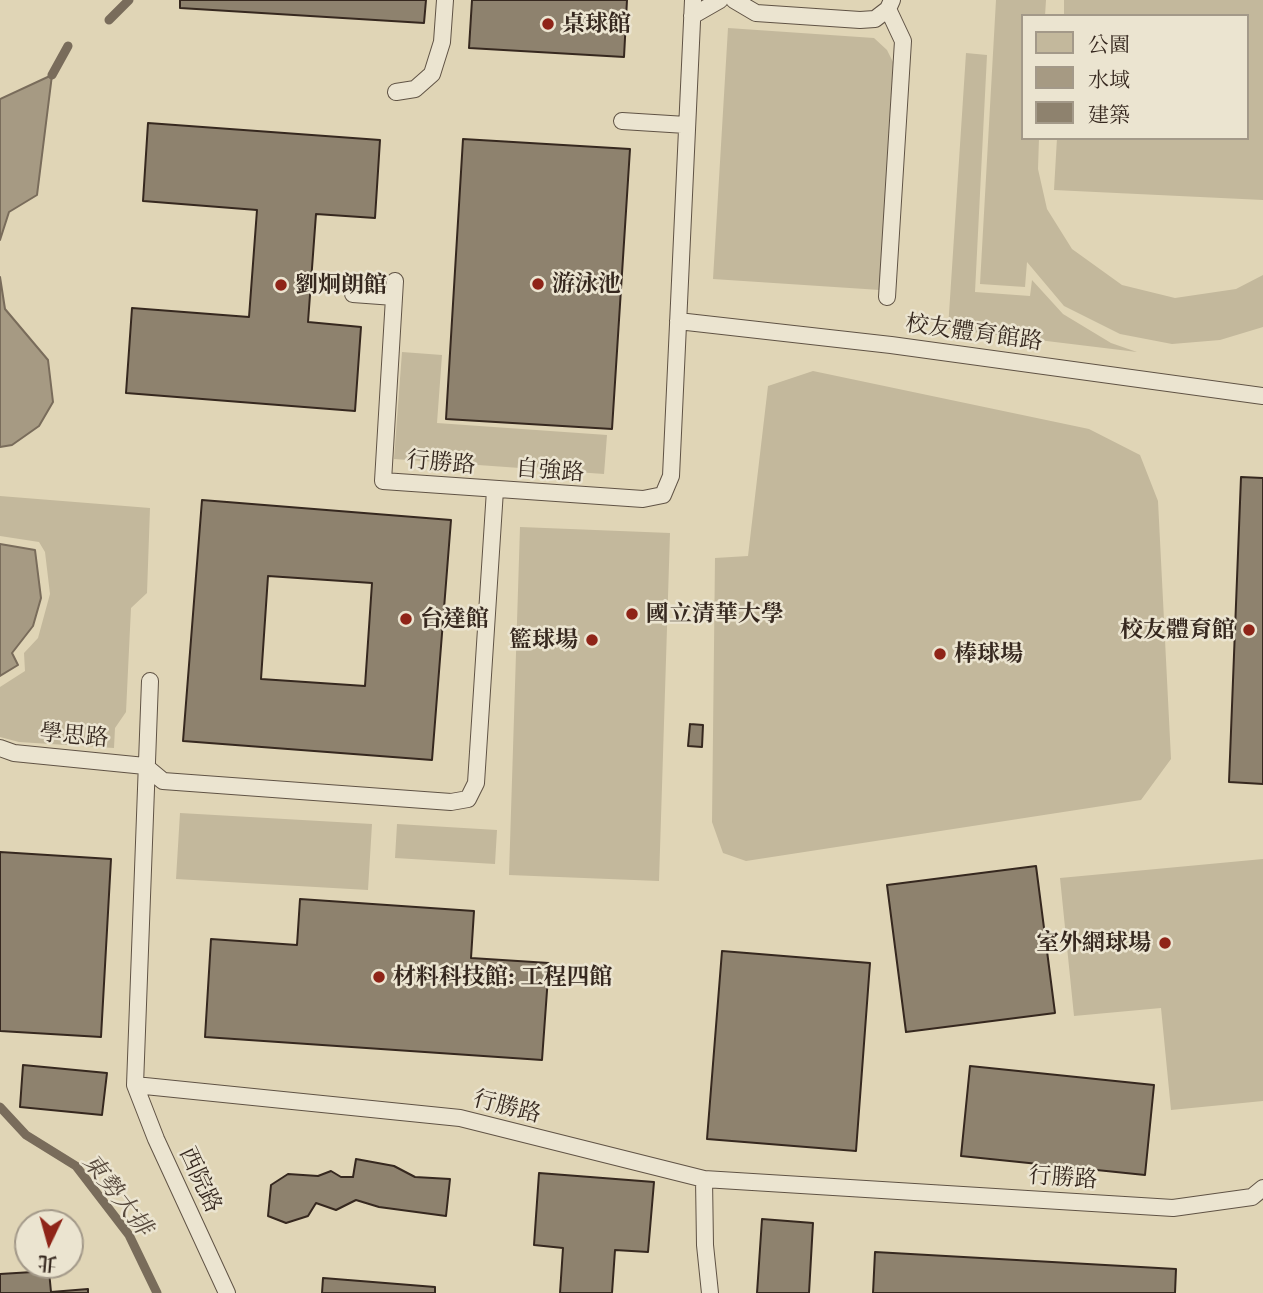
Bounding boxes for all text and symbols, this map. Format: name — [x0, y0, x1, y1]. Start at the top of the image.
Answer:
place label: 桌球館 — [562, 10, 631, 38]
legend — [1021, 14, 1249, 140]
marker: 桌球館 — [540, 16, 556, 32]
text: 公園 — [1088, 32, 1130, 57]
text: 水域 — [1088, 67, 1130, 92]
text: 建築 — [1088, 102, 1130, 127]
place label: 游泳池 — [552, 270, 621, 298]
place label: 劉炯朗館 — [295, 271, 387, 299]
marker: 游泳池 — [530, 276, 546, 292]
marker: 劉炯朗館 — [273, 277, 289, 293]
street label: 校友體育館路 — [904, 310, 1044, 356]
street label: 行勝路 — [405, 446, 477, 480]
street label: 自強路 — [515, 455, 585, 487]
place label: 國立清華大學 — [646, 600, 784, 628]
place label: 台達館 — [420, 605, 489, 633]
marker: 國立清華大學 — [624, 606, 640, 622]
marker: 台達館 — [398, 611, 414, 627]
place label: 校友體育館 — [1120, 616, 1235, 644]
marker: 校友體育館 — [1241, 622, 1257, 638]
place label: 籃球場 — [509, 626, 578, 654]
marker: 籃球場 — [584, 632, 600, 648]
place label: 棒球場 — [954, 640, 1023, 668]
marker: 棒球場 — [932, 646, 948, 662]
street label: 學思路 — [38, 719, 110, 753]
place label: 室外網球場 — [1036, 929, 1151, 957]
marker: 室外網球場 — [1157, 935, 1173, 951]
place label: 材料科技館: 工程四館 — [393, 963, 613, 991]
marker: 材料科技館: 工程四館 — [371, 969, 387, 985]
street label: 行勝路 — [470, 1085, 544, 1129]
street label: 西院路 — [173, 1143, 227, 1217]
water label: 東勢大排 — [76, 1148, 158, 1242]
street label: 行勝路 — [1028, 1162, 1098, 1194]
north arrow — [14, 1209, 84, 1279]
text: 北 — [37, 1251, 58, 1276]

